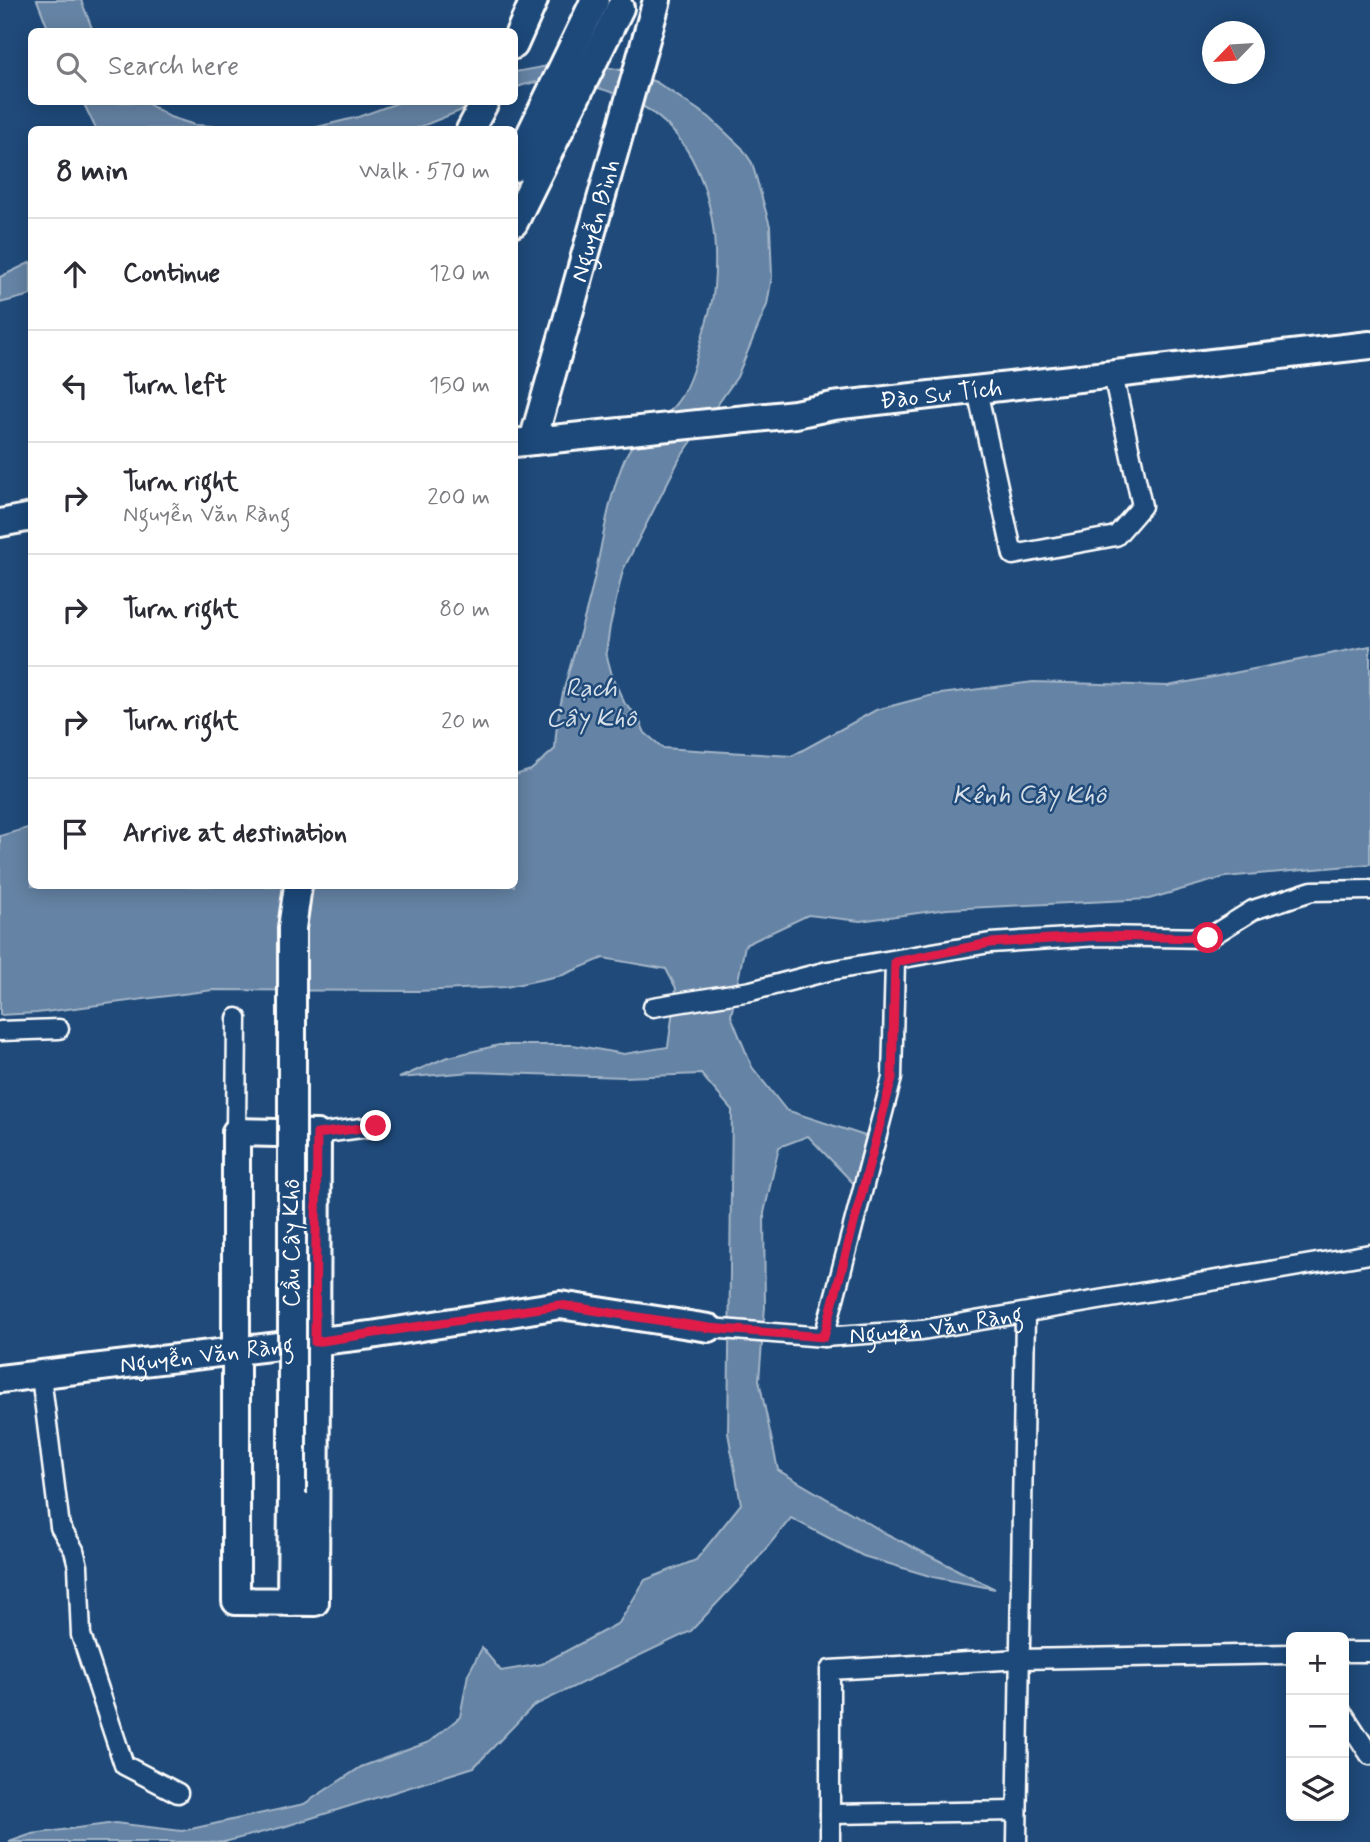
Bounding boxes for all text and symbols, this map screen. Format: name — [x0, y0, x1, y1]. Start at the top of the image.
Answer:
north arrow — [1202, 21, 1265, 84]
search box — [28, 28, 518, 105]
icon: search — [52, 48, 90, 86]
text: Search here — [108, 50, 239, 84]
text: 8 min — [56, 152, 129, 191]
street label: Nguyễn Bình — [564, 156, 628, 286]
text: Walk · 570 m — [359, 157, 490, 187]
icon: ahead — [56, 255, 94, 293]
text: Continue — [123, 257, 220, 291]
text: 120 m — [429, 259, 490, 289]
icon: left — [56, 367, 94, 405]
text: Turn left — [123, 369, 227, 403]
text: 150 m — [429, 371, 490, 401]
street label: Đào Sư Tích — [879, 373, 1004, 418]
text: Turn right — [123, 466, 239, 500]
icon: right — [56, 479, 94, 517]
text: 200 m — [427, 483, 490, 513]
text: Nguyễn Văn Ràng — [123, 500, 291, 530]
icon: right — [56, 591, 94, 629]
text: Turn right — [123, 593, 239, 627]
text: 80 m — [439, 595, 490, 625]
water label: Rạch Cây Khô — [546, 672, 638, 736]
icon: right — [56, 703, 94, 741]
text: Turn right — [123, 705, 239, 739]
text: 20 m — [441, 707, 490, 737]
water label: Kênh Cây Khô — [952, 779, 1108, 813]
icon: arrive — [56, 815, 94, 853]
text: Arrive at destination — [123, 817, 347, 851]
route start — [1192, 922, 1223, 953]
route end — [360, 1110, 391, 1141]
street label: Cầu Cây Khô — [277, 1179, 308, 1307]
street label: Nguyễn Văn Ràng — [848, 1299, 1026, 1354]
street label: Nguyễn Văn Ràng — [118, 1330, 296, 1383]
map controls — [1286, 1632, 1349, 1821]
button: + — [1286, 1632, 1349, 1695]
button: − — [1286, 1695, 1349, 1758]
button: layers — [1286, 1758, 1349, 1821]

